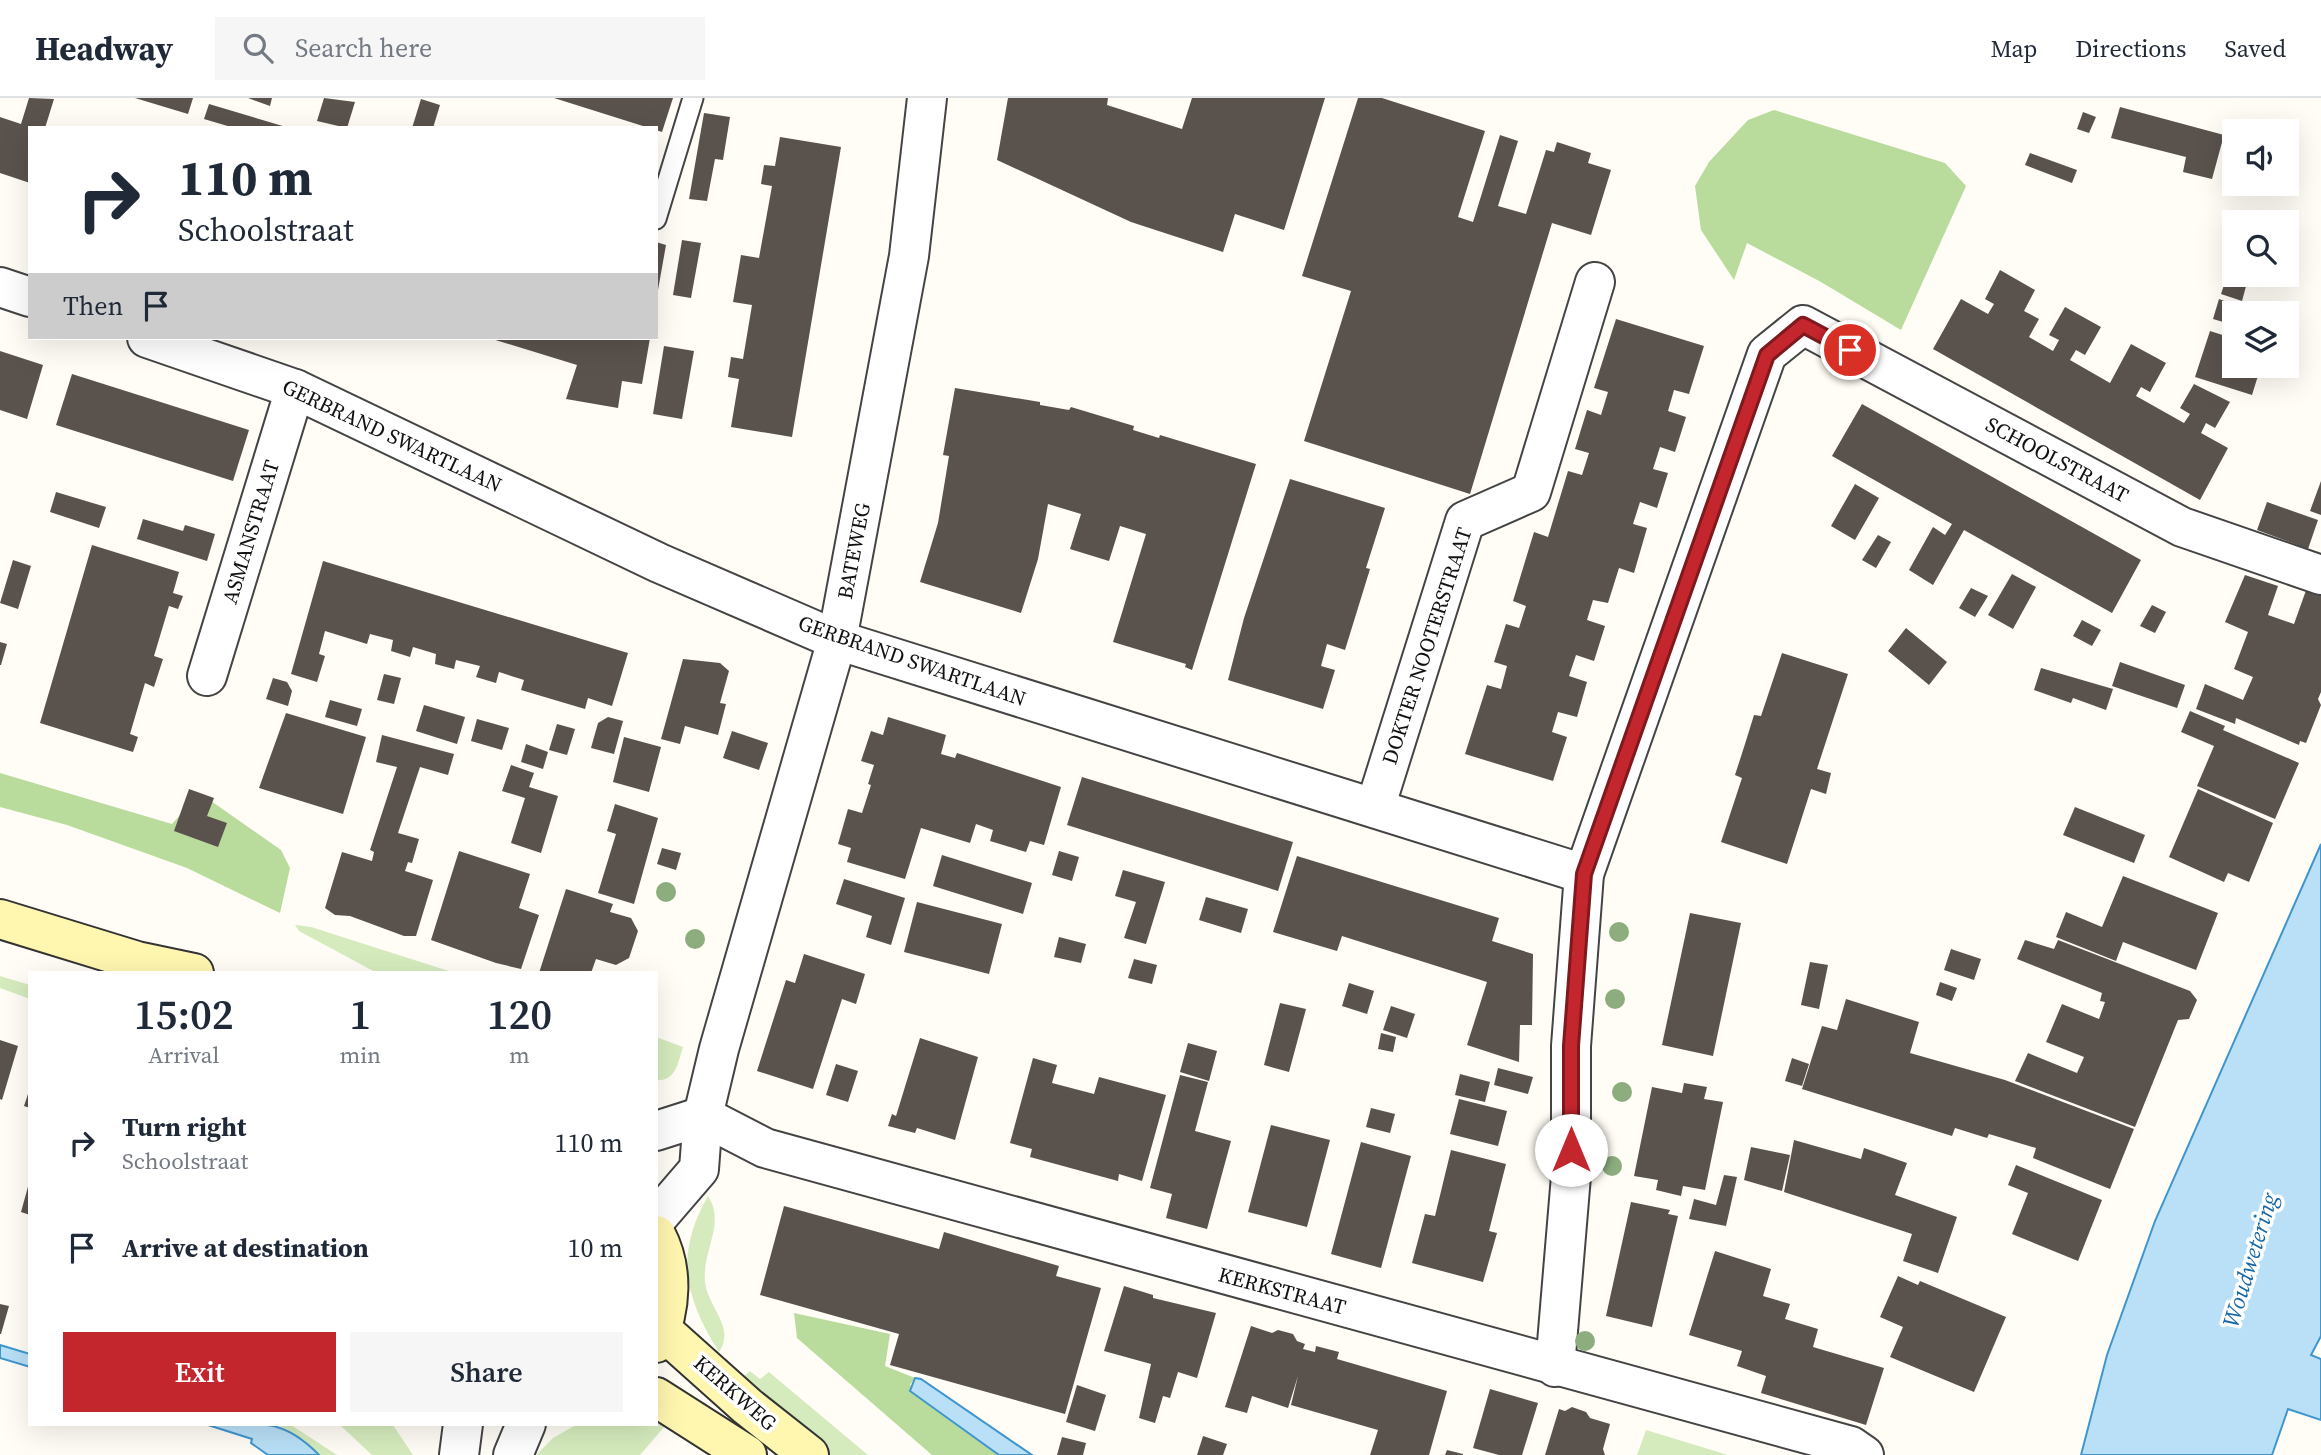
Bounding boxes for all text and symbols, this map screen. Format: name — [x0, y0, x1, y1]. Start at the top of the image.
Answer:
search box — [215, 17, 705, 80]
text: Headway — [35, 26, 173, 71]
icon: search — [239, 29, 277, 67]
text: Search here — [295, 30, 432, 66]
text: Map — [1990, 32, 2037, 65]
text: Directions — [2075, 32, 2186, 65]
text: Saved — [2224, 32, 2286, 65]
map controls — [2222, 119, 2299, 378]
button: sound — [2222, 119, 2299, 196]
text: 110 m — [178, 144, 313, 211]
icon: right — [63, 154, 154, 245]
text: Schoolstraat — [178, 208, 354, 252]
button: search — [2222, 210, 2299, 287]
icon: arrive — [137, 287, 175, 325]
text: Then — [63, 288, 123, 324]
button: layers — [2222, 301, 2299, 378]
pin — [1820, 320, 1880, 380]
icon: arrive — [1831, 331, 1869, 369]
street label: GERBRAND SWARTLAAN — [278, 372, 507, 499]
street label: SCHOOLSTRAAT — [1981, 410, 2134, 510]
street label: ASMANSTRAAT — [215, 456, 286, 607]
street label: BATEWEG — [830, 500, 877, 602]
street label: DOKTER NOOTERSTRAAT — [1374, 523, 1479, 768]
street label: GERBRAND SWARTLAAN — [794, 608, 1030, 713]
text: 15:02 — [134, 985, 234, 1043]
text: 1 — [349, 985, 371, 1043]
text: 120 — [487, 985, 552, 1043]
text: Arrival — [148, 1039, 219, 1071]
text: min — [339, 1039, 381, 1071]
text: m — [509, 1039, 530, 1071]
text: Turn right — [122, 1109, 246, 1145]
position arrow — [1534, 1113, 1608, 1187]
icon: right — [63, 1124, 101, 1162]
text: 110 m — [555, 1125, 623, 1161]
text: Schoolstraat — [122, 1145, 248, 1177]
water label: Woudwetering — [2214, 1188, 2286, 1331]
icon: arrive — [63, 1229, 101, 1267]
text: Arrive at destination — [122, 1230, 369, 1266]
text: 10 m — [568, 1230, 623, 1266]
street label: KERKSTRAAT — [1215, 1260, 1349, 1322]
button: Exit — [63, 1332, 336, 1412]
button: Share — [350, 1332, 623, 1412]
street label: KERKWEG — [688, 1348, 783, 1437]

